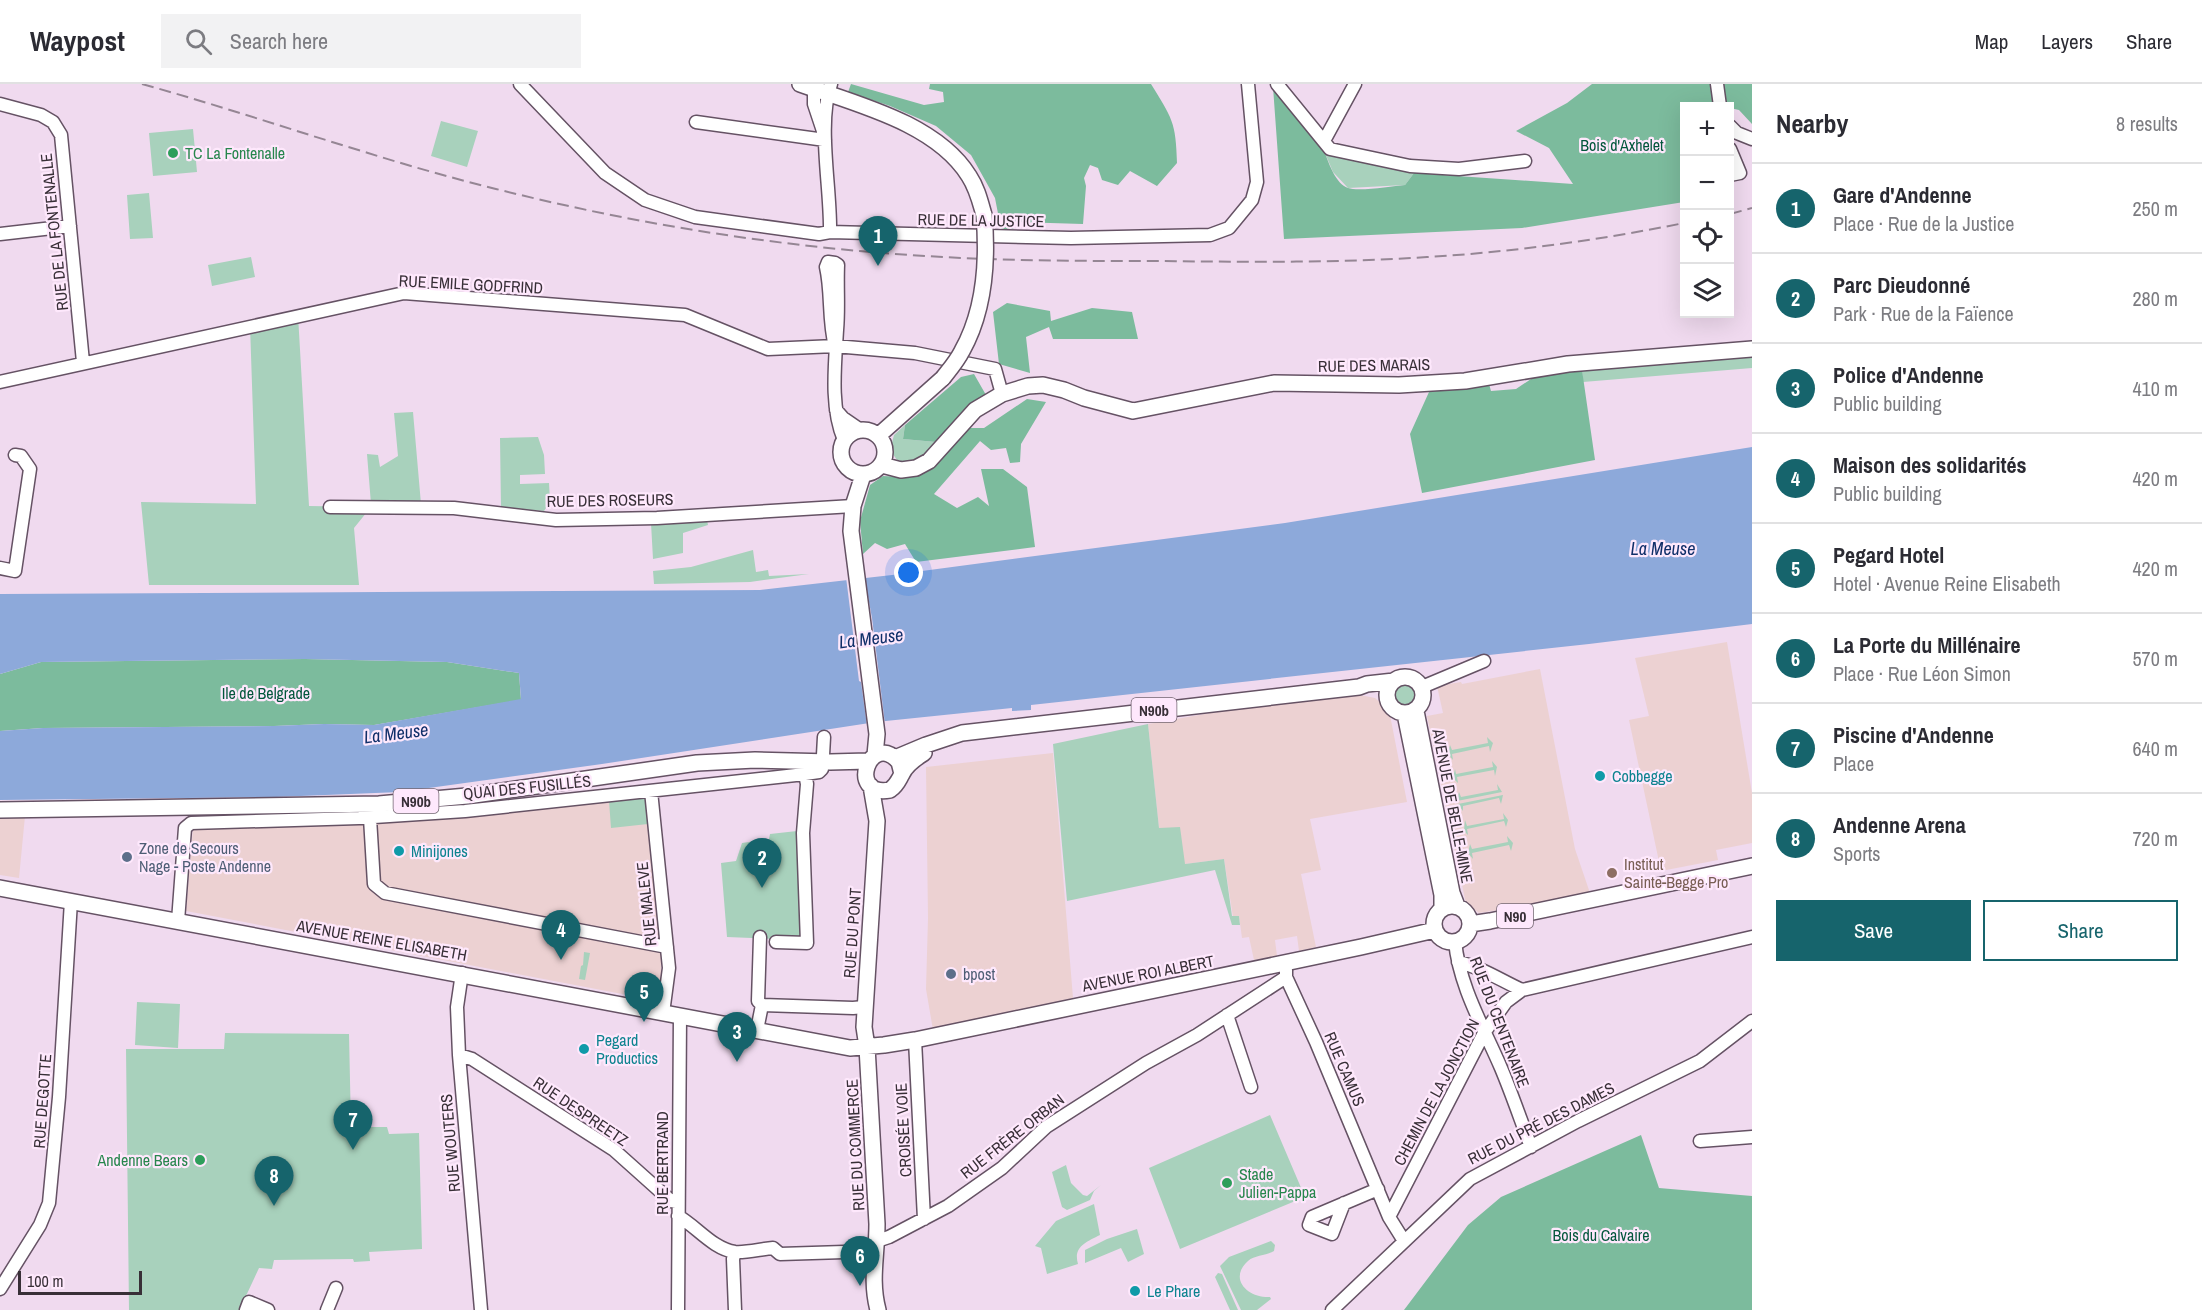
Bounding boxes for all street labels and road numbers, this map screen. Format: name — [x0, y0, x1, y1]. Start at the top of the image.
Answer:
street label: RUE DE LA FONTENALLE — [35, 152, 73, 312]
street label: RUE DE LA JUSTICE — [917, 208, 1045, 232]
street label: RUE EMILE GODFRIND — [398, 269, 544, 299]
street label: RUE DES MARAIS — [1318, 353, 1431, 377]
street label: RUE DES ROSEURS — [546, 488, 674, 512]
road number: N90b — [1132, 698, 1176, 722]
street label: AVENUE DE BELLE-MINE — [1427, 726, 1479, 885]
street label: QUAI DES FUSILLÉS — [462, 769, 592, 805]
road number: N90b — [394, 789, 438, 813]
street label: RUE MALEVE — [631, 861, 661, 947]
street label: RUE DU PONT — [838, 887, 866, 979]
road number: N90 — [1497, 904, 1533, 928]
street label: AVENUE REINE ELISABETH — [294, 914, 469, 966]
street label: AVENUE ROI ALBERT — [1079, 949, 1216, 997]
street label: RUE DU CENTENAIRE — [1465, 953, 1535, 1091]
street label: CHEMIN DE LA JONCTION — [1388, 1015, 1484, 1169]
street label: RUE CAMUS — [1319, 1028, 1371, 1110]
street label: RUE DEGOTTE — [28, 1053, 56, 1149]
street label: RUE DESPREETZ — [529, 1071, 633, 1151]
street label: RUE DU PRÉ DES DAMES — [1464, 1076, 1618, 1170]
street label: RUE DU COMMERCE — [841, 1079, 869, 1211]
street label: CROISÉE VOIE — [890, 1082, 916, 1178]
street label: RUE FRÈRE ORBAN — [956, 1089, 1068, 1183]
street label: RUE WOUTERS — [435, 1093, 465, 1193]
street label: RUE BERTRAND — [651, 1111, 673, 1215]

